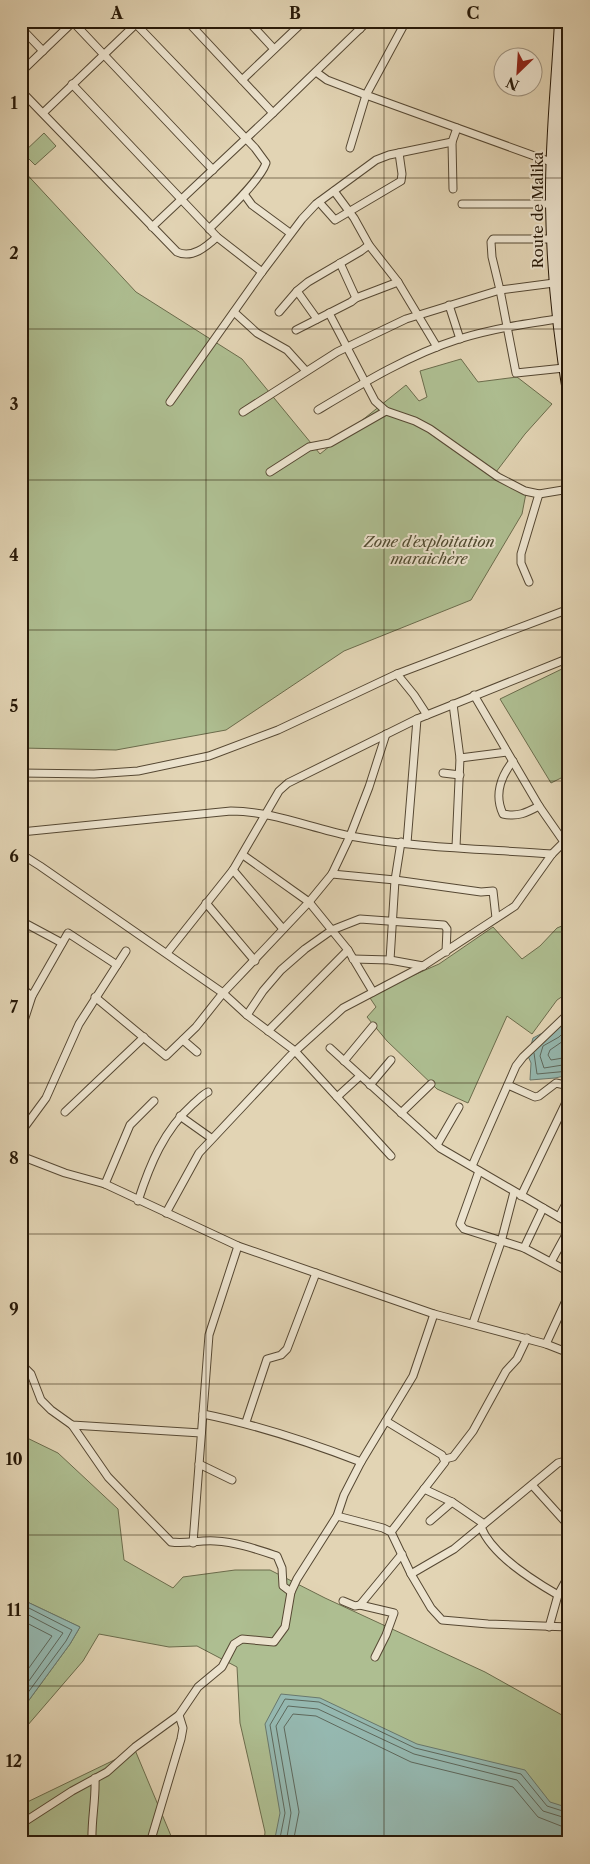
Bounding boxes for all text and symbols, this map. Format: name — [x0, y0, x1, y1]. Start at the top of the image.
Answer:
text: A — [110, 3, 124, 23]
text: B — [289, 3, 301, 23]
text: C — [467, 3, 479, 23]
north arrow — [492, 48, 542, 98]
text: N — [503, 73, 522, 95]
text: 1 — [10, 93, 18, 113]
street label: Route de Malika — [528, 152, 547, 268]
text: 2 — [9, 243, 19, 263]
text: 3 — [9, 394, 19, 414]
park label: Zone d'exploitation maraichère — [362, 532, 495, 568]
text: 4 — [9, 545, 19, 565]
text: 5 — [10, 696, 19, 716]
text: 6 — [9, 846, 19, 866]
text: 7 — [10, 997, 19, 1017]
text: 8 — [9, 1148, 19, 1168]
text: 9 — [9, 1299, 19, 1319]
text: 10 — [5, 1449, 23, 1469]
text: 11 — [7, 1600, 22, 1620]
text: 12 — [6, 1751, 22, 1771]

